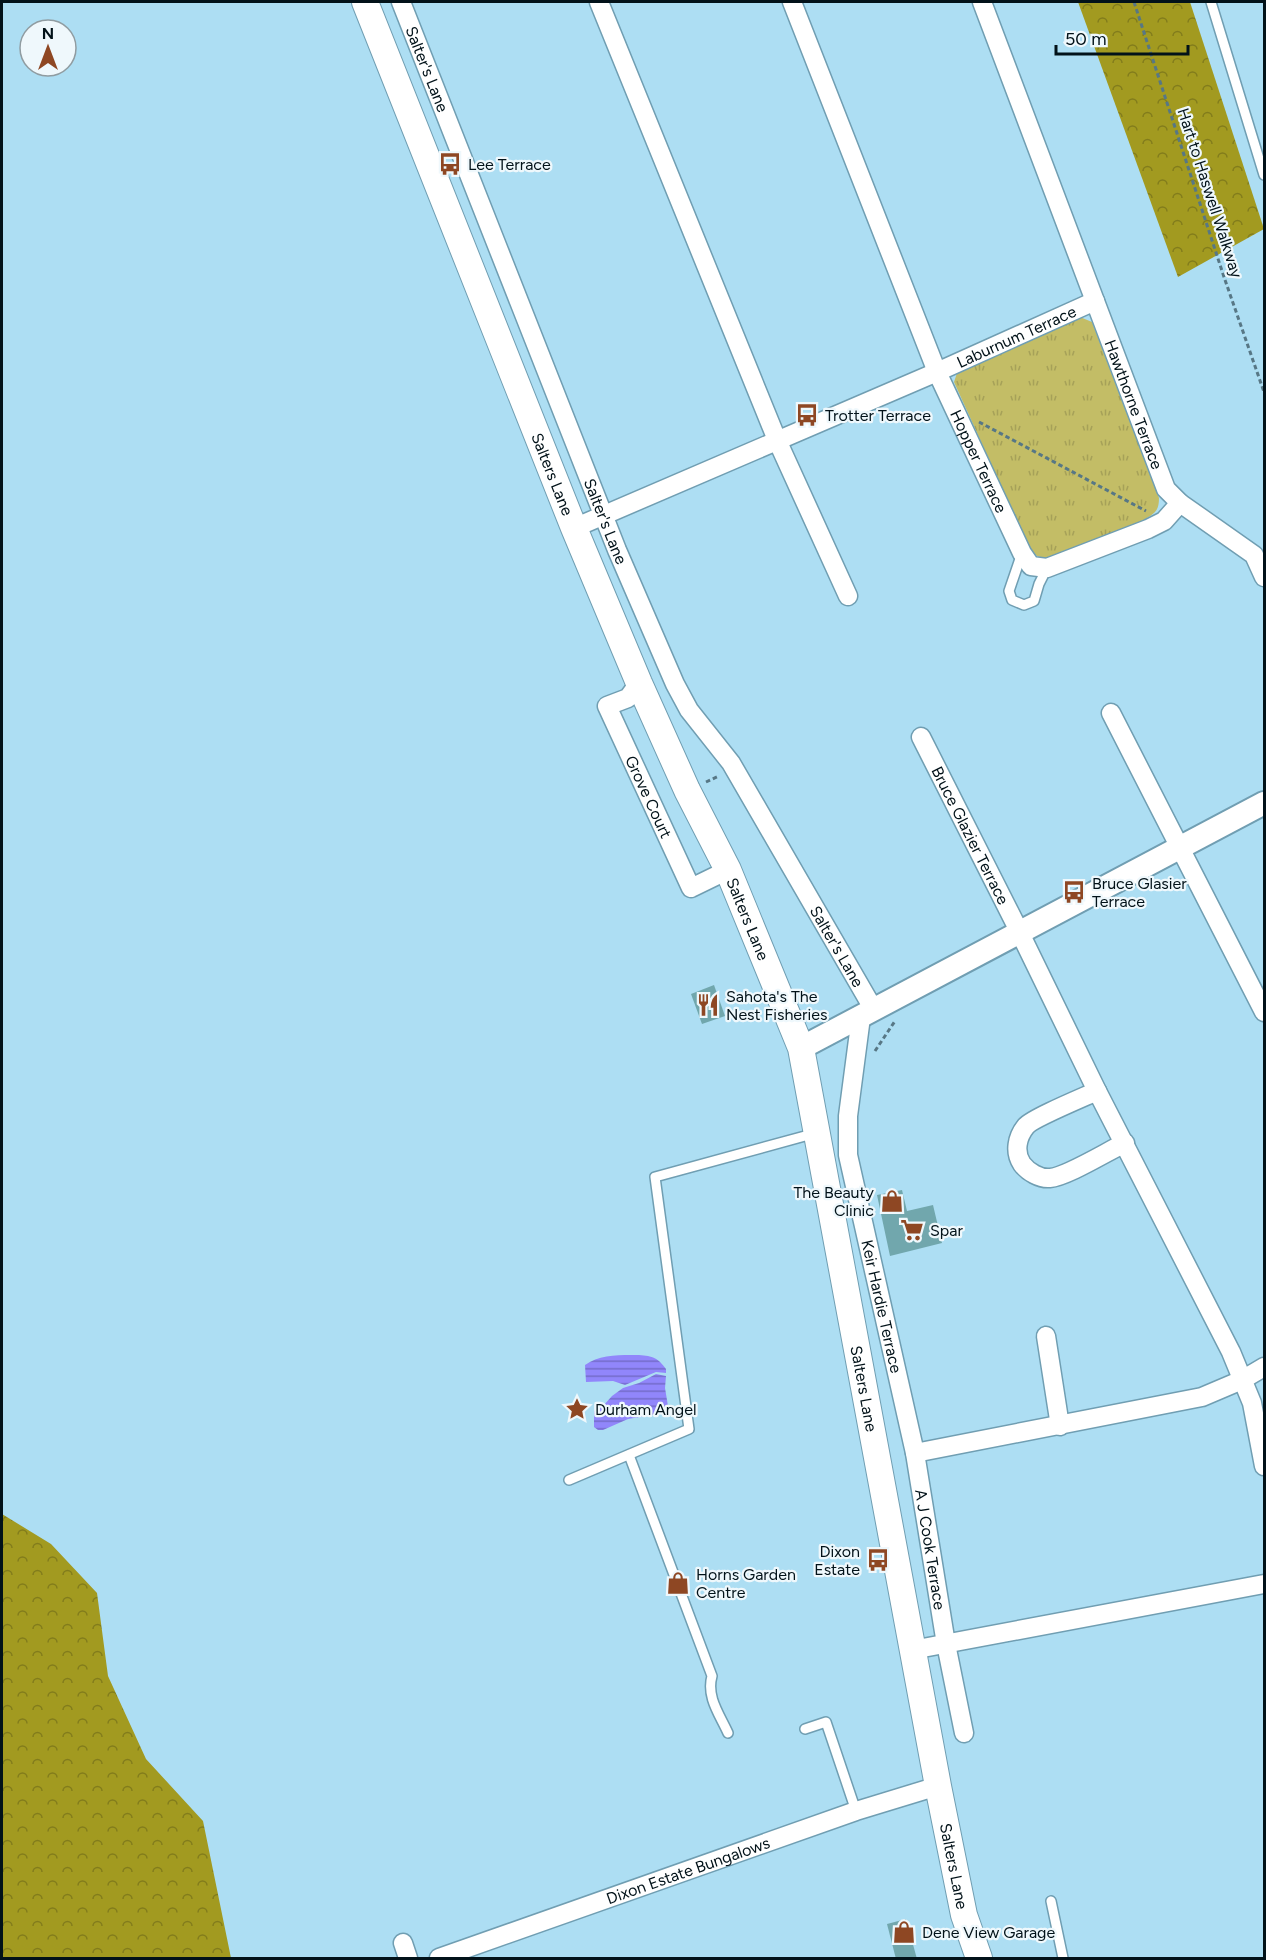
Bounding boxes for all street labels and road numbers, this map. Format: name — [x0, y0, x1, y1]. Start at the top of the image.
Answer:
street label: Salter's Lane — [402, 23, 453, 115]
street label: Hart to Haswell Walkway — [1174, 106, 1247, 281]
street label: Laburnum Terrace — [954, 301, 1079, 371]
street label: Hawthorne Terrace — [1101, 337, 1167, 472]
street label: Hopper Terrace — [947, 407, 1011, 516]
street label: Salters Lane — [528, 430, 578, 518]
street label: Salter's Lane — [580, 476, 631, 567]
street label: Grove Court — [622, 752, 676, 841]
street label: Bruce Glazier Terrace — [928, 763, 1013, 908]
street label: Salters Lane — [723, 875, 773, 963]
street label: Salter's Lane — [806, 902, 868, 990]
street label: Keir Hardie Terrace — [858, 1238, 906, 1375]
street label: Salters Lane — [847, 1344, 882, 1433]
street label: A J Cook Terrace — [912, 1488, 950, 1611]
street label: Salters Lane — [936, 1821, 972, 1911]
street label: Dixon Estate Bungalows — [604, 1833, 772, 1908]

